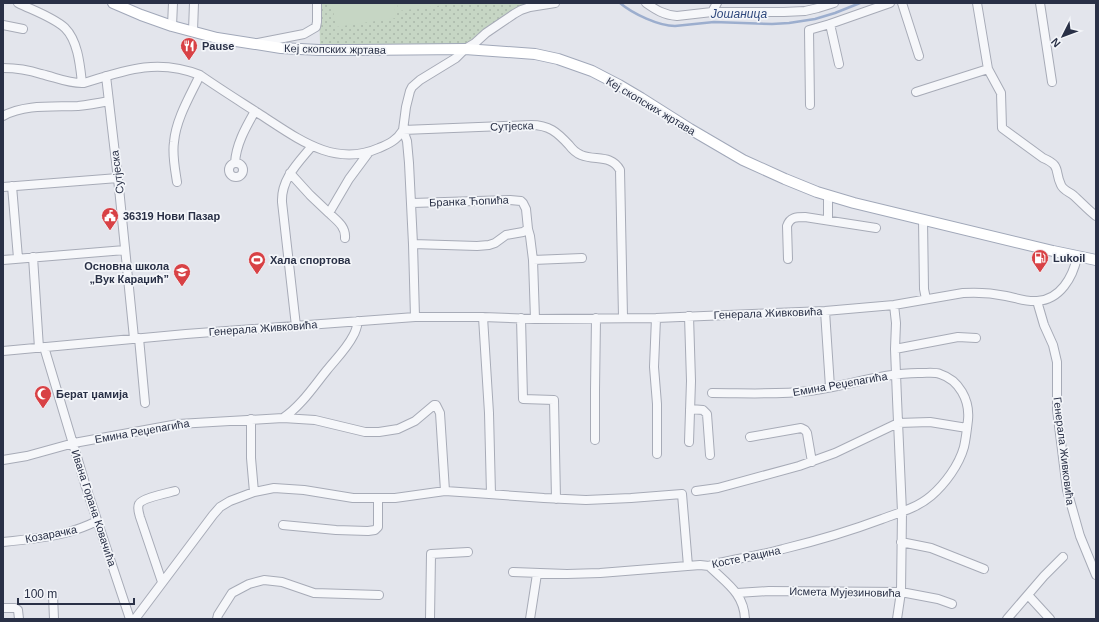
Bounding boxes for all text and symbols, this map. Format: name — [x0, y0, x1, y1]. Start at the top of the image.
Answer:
water label: Јошаница — [710, 7, 767, 21]
north arrow — [1043, 16, 1083, 56]
restaurant icon: Pause — [179, 36, 199, 61]
text: N — [1048, 36, 1063, 50]
place label: Pause — [202, 40, 234, 52]
street label: Кеј скопских жртава — [284, 42, 387, 56]
street label: Кеј скопских жртава — [604, 75, 698, 138]
street label: Сутјеска — [490, 119, 535, 133]
street label: Сутјеска — [108, 149, 126, 194]
street label: Бранка Ћопића — [429, 194, 510, 208]
public building icon: 36319 Нови Пазар — [100, 206, 120, 231]
place label: 36319 Нови Пазар — [123, 210, 220, 222]
fuel station icon: Lukoil — [1030, 248, 1050, 273]
sports icon: Хала спортова — [247, 250, 267, 275]
place label: Lukoil — [1053, 252, 1085, 264]
place label: Хала спортова — [270, 254, 351, 266]
place label: Основна школа „Вук Караџић” — [84, 260, 170, 285]
school or university icon: Основна школа „Вук Караџић” — [172, 262, 192, 287]
street label: Генерала Живковића — [713, 305, 823, 321]
street label: Генерала Живковића — [208, 318, 319, 338]
street label: Емина Реџепагића — [792, 370, 889, 398]
mosque icon: Берат џамија — [33, 384, 53, 409]
place label: Берат џамија — [56, 388, 129, 400]
street label: Генерала Живковића — [1051, 396, 1077, 507]
street label: Емина Реџепагића — [94, 417, 191, 445]
street label: Ивана Горана Ковачића — [69, 448, 119, 569]
street label: Козарачка — [24, 523, 79, 545]
street label: Косте Рацина — [711, 544, 782, 570]
scale bar — [18, 580, 134, 606]
street label: Исмета Мујезиновића — [789, 585, 902, 599]
text: 100 m — [24, 587, 57, 601]

